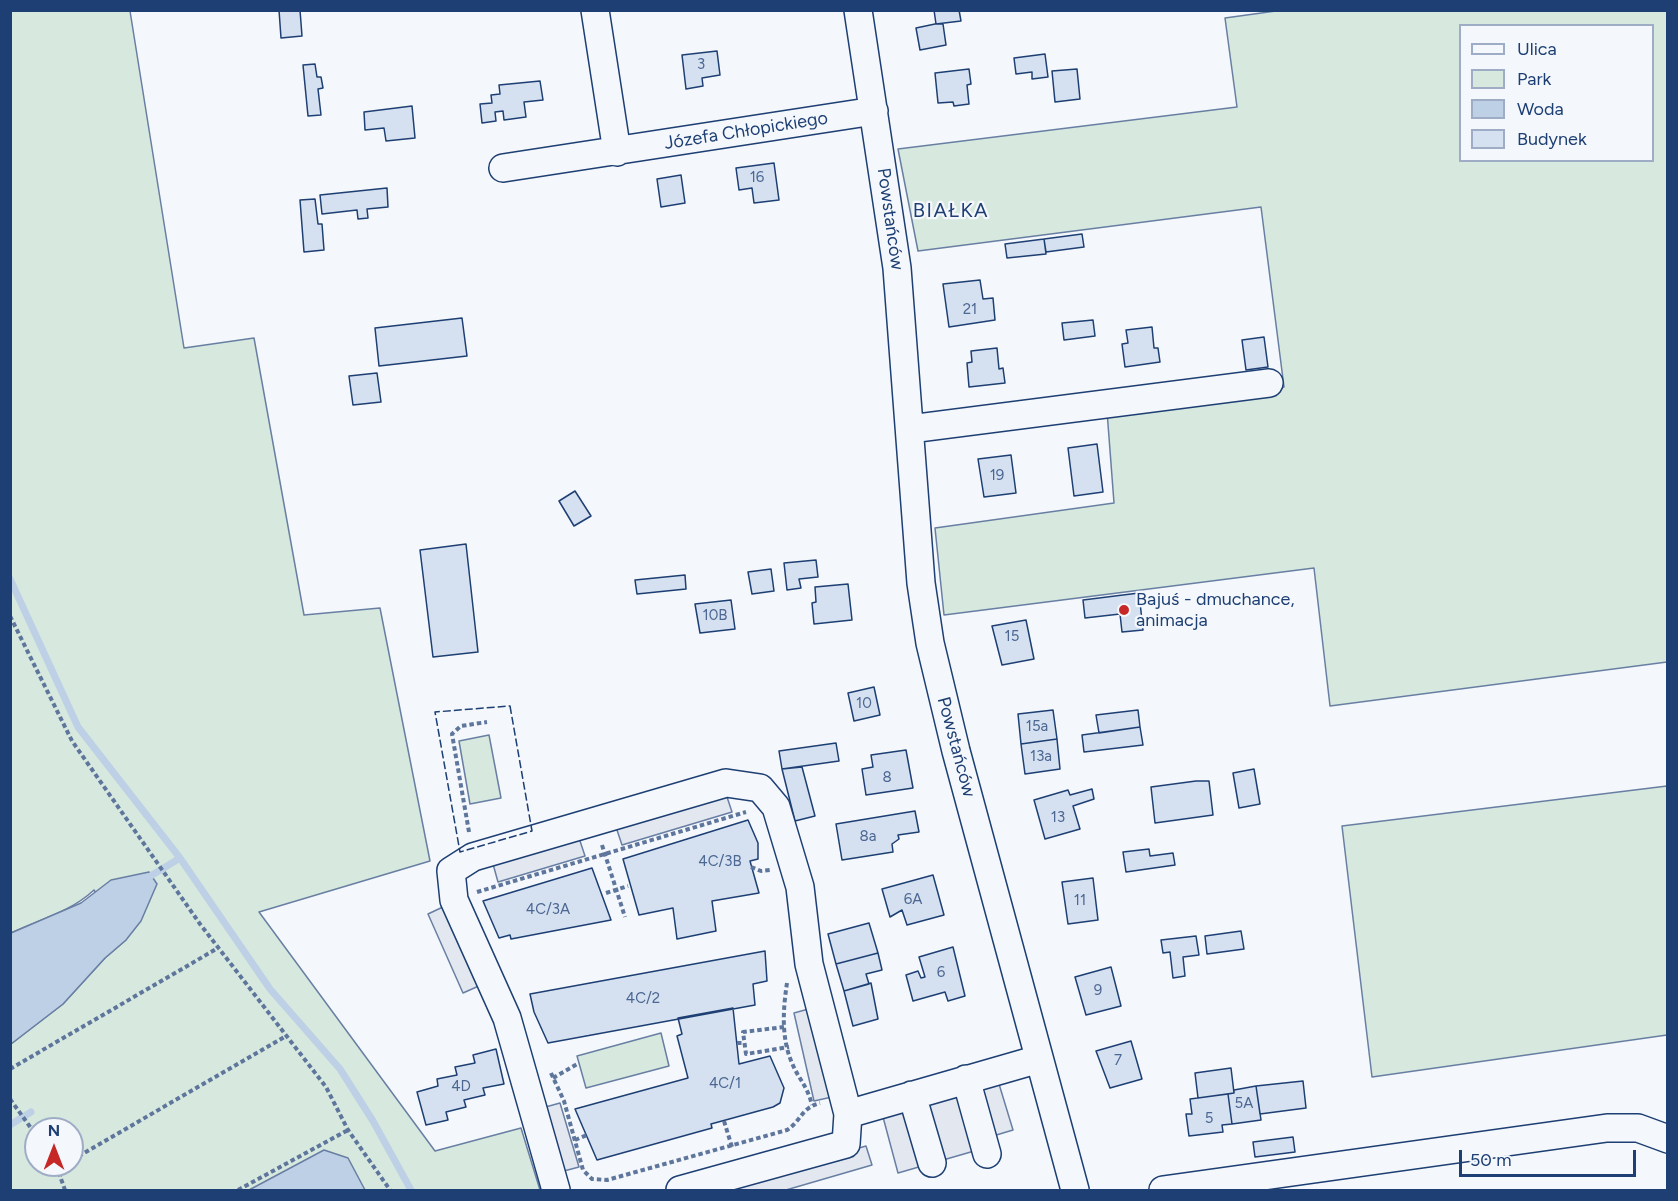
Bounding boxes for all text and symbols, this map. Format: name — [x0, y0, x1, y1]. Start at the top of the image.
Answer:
legend — [1459, 24, 1654, 162]
text: Ulica — [1517, 38, 1557, 60]
house number: 3 — [697, 56, 705, 74]
text: Park — [1517, 68, 1551, 90]
text: Woda — [1517, 98, 1564, 120]
street label: Józefa Chłopickiego — [663, 107, 829, 155]
text: Budynek — [1517, 128, 1587, 150]
street label: Powstańców — [872, 167, 908, 271]
house number: 16 — [750, 169, 764, 187]
district label: BIAŁKA — [913, 199, 989, 223]
house number: 21 — [963, 301, 977, 319]
house number: 19 — [990, 467, 1004, 485]
place label: Bajuś - dmuchance, animacja — [1136, 589, 1294, 632]
marker: Bajuś - dmuchance, animacja — [1117, 603, 1131, 617]
house number: 10B — [703, 607, 727, 625]
house number: 15 — [1005, 628, 1019, 646]
street label: Powstańców — [932, 694, 980, 800]
house number: 10 — [856, 695, 872, 713]
house number: 15a — [1026, 718, 1048, 736]
house number: 13a — [1030, 748, 1052, 766]
house number: 8 — [882, 769, 892, 787]
house number: 13 — [1051, 809, 1065, 827]
house number: 8a — [860, 828, 876, 846]
house number: 4C/3B — [698, 853, 742, 871]
house number: 6A — [904, 891, 922, 909]
house number: 11 — [1074, 892, 1086, 910]
house number: 4C/3A — [526, 901, 570, 919]
house number: 6 — [937, 964, 945, 982]
house number: 9 — [1094, 982, 1102, 1000]
house number: 4C/2 — [626, 990, 660, 1008]
house number: 7 — [1114, 1052, 1122, 1070]
house number: 4C/1 — [709, 1075, 741, 1093]
house number: 4D — [451, 1078, 471, 1096]
house number: 5A — [1235, 1095, 1253, 1113]
house number: 5 — [1205, 1110, 1213, 1128]
north arrow — [24, 1117, 84, 1177]
text: N — [48, 1121, 60, 1140]
scale bar — [1462, 1138, 1639, 1176]
text: 50 m — [1470, 1149, 1512, 1171]

